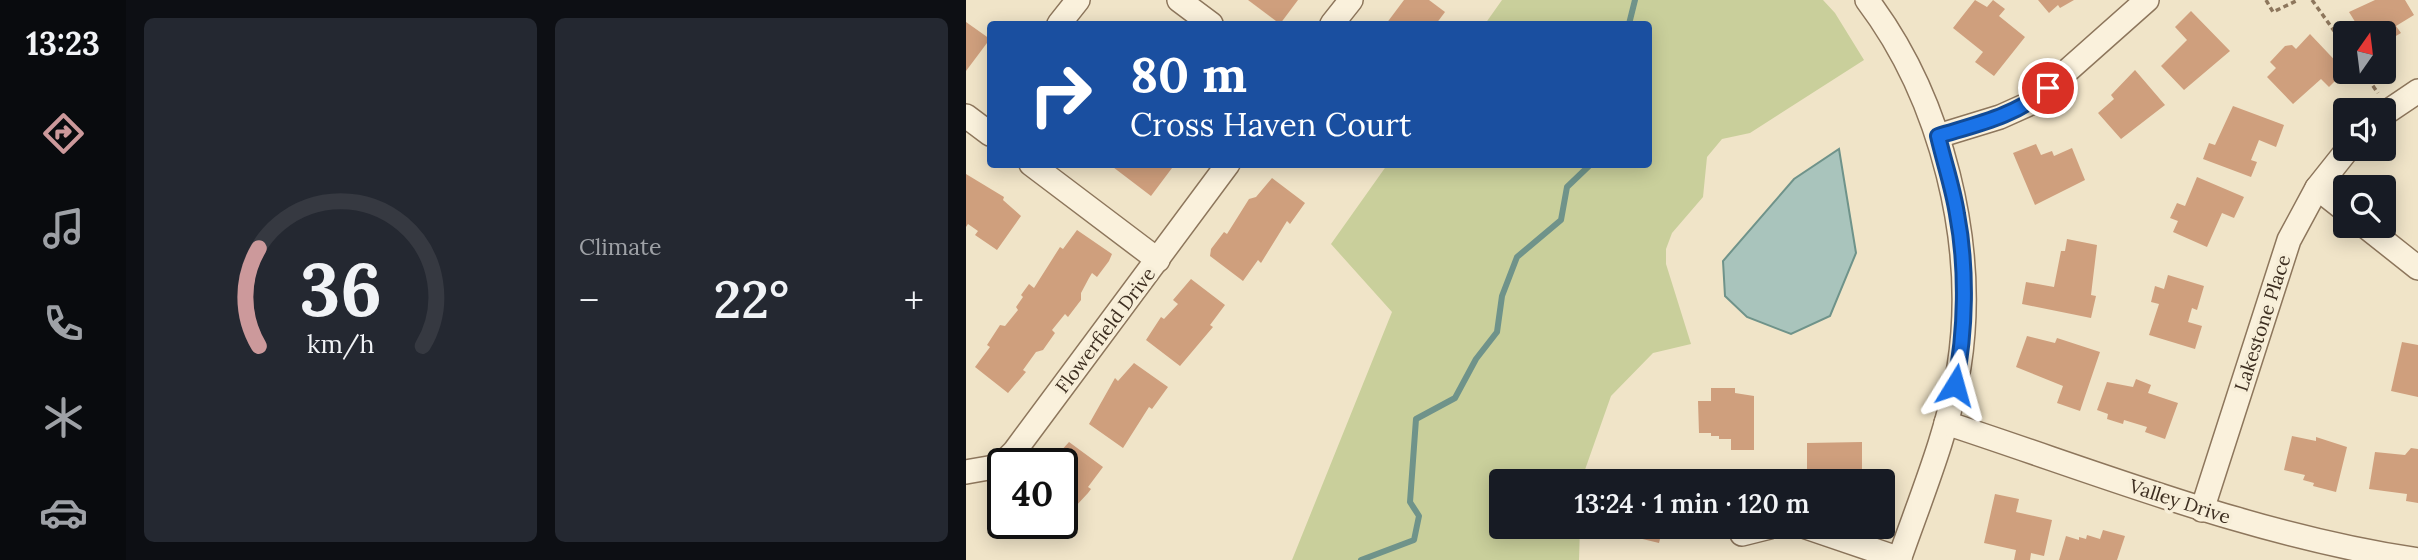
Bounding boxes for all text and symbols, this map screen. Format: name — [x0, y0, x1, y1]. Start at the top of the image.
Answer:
north arrow — [2333, 21, 2396, 84]
map controls — [2333, 21, 2396, 238]
text: 13:23 — [26, 23, 100, 64]
text: 80 m — [1130, 43, 1247, 105]
icon: right — [1015, 49, 1106, 140]
pin — [2018, 58, 2078, 118]
icon: arrive — [2029, 69, 2067, 107]
button: sound — [2333, 98, 2396, 161]
text: Cross Haven Court — [1130, 104, 1411, 145]
icon: directions — [39, 109, 88, 158]
button: search — [2333, 175, 2396, 238]
icon: music — [39, 204, 88, 253]
text: Climate — [579, 232, 661, 261]
text: 36 — [299, 243, 382, 336]
street label: Lakestone Place — [2229, 252, 2295, 394]
street label: Flowerfield Drive — [1050, 262, 1160, 398]
text: 22° — [714, 266, 789, 332]
text: − — [579, 276, 599, 324]
text: + — [904, 276, 924, 324]
icon: phone — [39, 299, 88, 348]
text: km/h — [307, 328, 374, 360]
position arrow — [1918, 348, 1992, 422]
icon: climate — [39, 393, 88, 442]
speed limit sign: 40 — [987, 448, 1078, 539]
street label: Valley Drive — [2125, 473, 2234, 529]
text: 13:24 · 1 min · 120 m — [1575, 487, 1809, 520]
icon: car — [39, 488, 88, 537]

